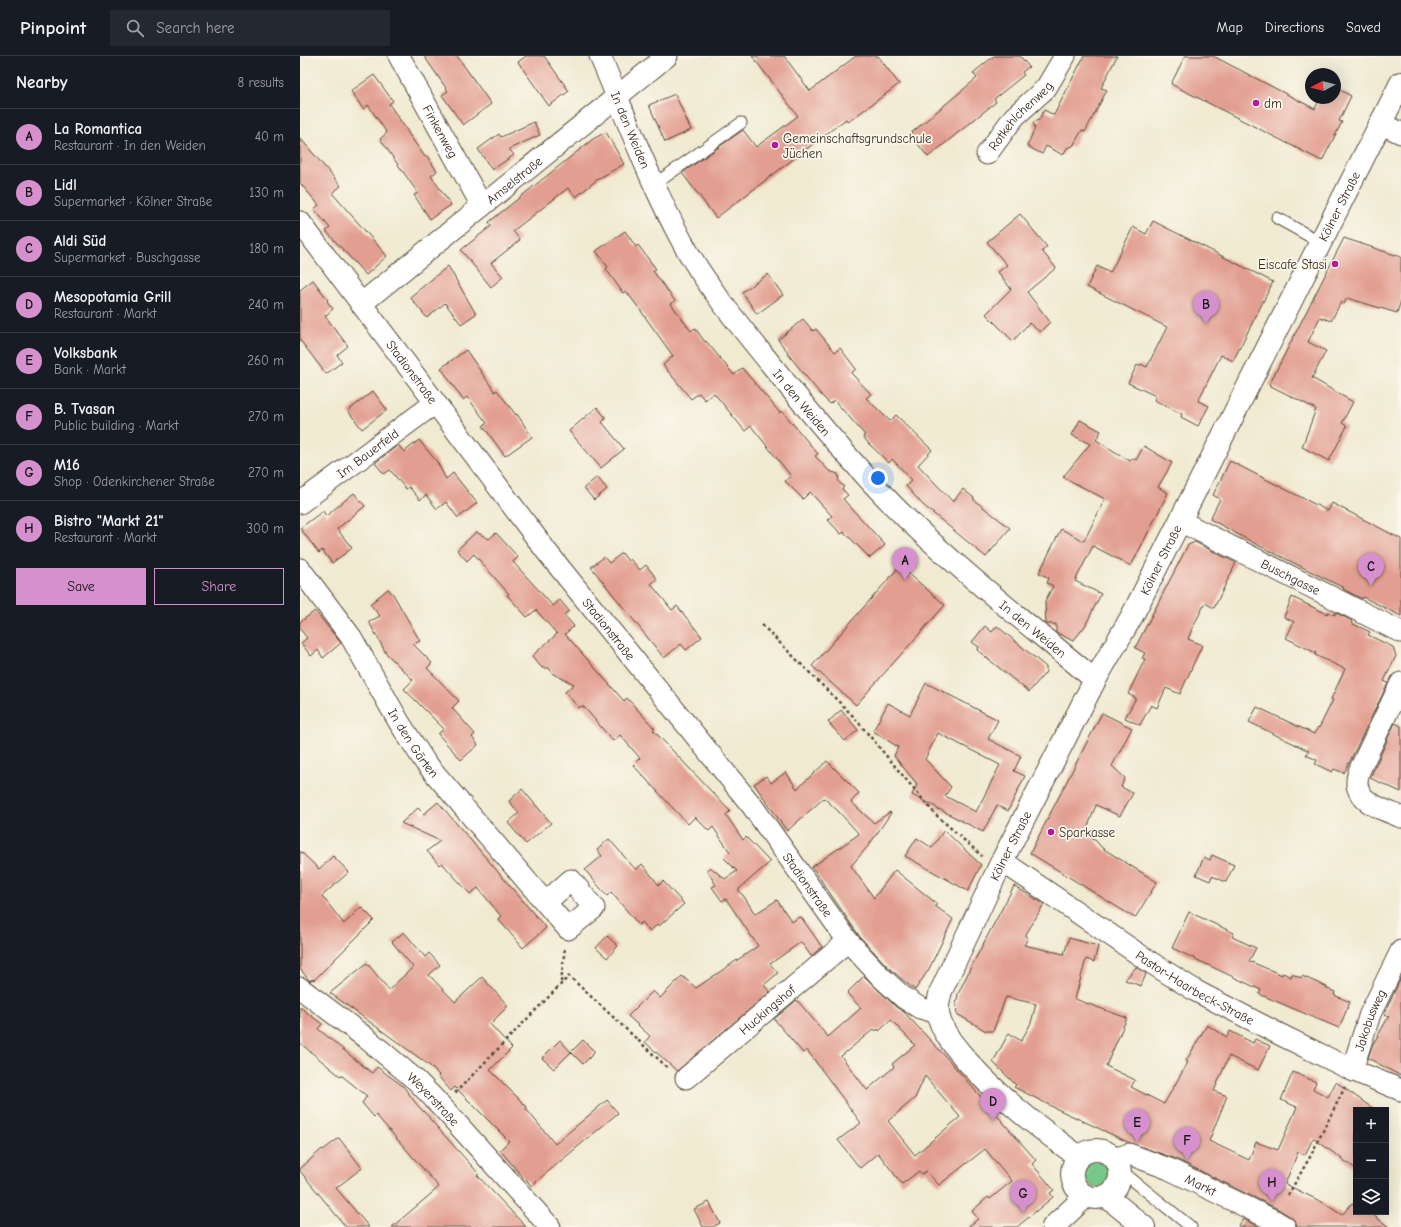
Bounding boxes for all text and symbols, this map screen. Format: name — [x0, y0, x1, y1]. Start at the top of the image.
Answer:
search box — [110, 10, 390, 46]
text: Pinpoint — [20, 17, 86, 39]
icon: search — [124, 17, 146, 39]
text: Search here — [156, 19, 234, 37]
text: Map — [1216, 19, 1243, 36]
text: Directions — [1265, 19, 1324, 36]
text: Saved — [1346, 19, 1381, 36]
north arrow — [1305, 68, 1341, 104]
text: Nearby — [16, 73, 67, 92]
text: 8 results — [238, 75, 284, 90]
street label: Rotkehlchenweg — [985, 79, 1056, 153]
street label: In den Weiden — [608, 89, 654, 171]
place label: dm — [1264, 96, 1282, 111]
marker: dm — [1251, 98, 1261, 108]
street label: Finkenweg — [420, 102, 461, 160]
text: La Romantica — [54, 120, 142, 138]
text: A — [25, 129, 33, 144]
text: 40 m — [255, 129, 284, 144]
place label: Gemeinschaftsgrundschule Jüchen — [783, 131, 932, 161]
text: Restaurant · In den Weiden — [54, 138, 206, 153]
marker: Gemeinschaftsgrundschule Jüchen — [770, 140, 780, 150]
street label: Amselstraße — [483, 153, 545, 207]
street label: Kölner Straße — [1315, 168, 1363, 244]
text: Lidl — [54, 176, 77, 194]
text: B — [25, 185, 33, 200]
text: 130 m — [249, 185, 284, 200]
text: Supermarket · Kölner Straße — [54, 194, 212, 209]
text: Aldi Süd — [54, 232, 106, 250]
text: C — [25, 241, 33, 256]
text: 180 m — [249, 241, 284, 256]
text: Supermarket · Buschgasse — [54, 250, 200, 265]
place label: Eiscafe Stasi — [1258, 257, 1327, 272]
marker: Eiscafe Stasi — [1330, 259, 1340, 269]
text: Mesopotamia Grill — [54, 288, 171, 306]
pin: B — [1193, 291, 1219, 324]
text: D — [25, 297, 33, 312]
text: 240 m — [248, 297, 284, 312]
text: Restaurant · Markt — [54, 306, 156, 321]
street label: Stadionstraße — [383, 337, 441, 407]
text: Volksbank — [54, 344, 117, 362]
text: E — [25, 353, 33, 368]
text: 260 m — [247, 353, 284, 368]
text: Bank · Markt — [54, 362, 126, 377]
street label: In den Weiden — [770, 366, 834, 439]
text: B. Tvasan — [54, 400, 115, 418]
text: F — [25, 409, 33, 424]
text: 270 m — [248, 409, 284, 424]
text: Public building · Markt — [54, 418, 178, 433]
street label: Im Bauerfeld — [334, 425, 401, 481]
text: M16 — [54, 456, 80, 474]
text: G — [24, 465, 34, 480]
text: 270 m — [248, 465, 284, 480]
your location — [868, 468, 888, 488]
text: Shop · Odenkirchener Straße — [54, 474, 215, 489]
text: Bistro "Markt 21" — [54, 512, 163, 530]
text: H — [24, 521, 34, 536]
text: 300 m — [246, 521, 284, 536]
street label: Kölner Straße — [1137, 522, 1184, 597]
text: Restaurant · Markt — [54, 530, 156, 545]
pin: A — [892, 547, 918, 580]
pin: C — [1358, 553, 1384, 586]
street label: Buschgasse — [1259, 556, 1323, 598]
button: Save — [16, 568, 146, 605]
button: Share — [154, 568, 284, 605]
street label: Stadionstraße — [580, 595, 639, 663]
street label: In den Weiden — [997, 597, 1070, 661]
street label: In den Gärten — [385, 706, 442, 780]
street label: Kölner Straße — [986, 808, 1034, 883]
place label: Sparkasse — [1059, 825, 1115, 840]
marker: Sparkasse — [1046, 827, 1056, 837]
street label: Stadionstraße — [780, 849, 836, 920]
street label: Pastor-Haarbeck-Straße — [1133, 947, 1257, 1028]
street label: Huckingshof — [736, 981, 799, 1037]
street label: Jakobusweg — [1351, 986, 1389, 1053]
street label: Weyerstraße — [405, 1069, 463, 1129]
pin: D — [980, 1088, 1006, 1121]
map controls — [1353, 1107, 1389, 1215]
button: + — [1353, 1107, 1389, 1143]
pin: E — [1124, 1109, 1150, 1142]
pin: F — [1174, 1127, 1200, 1160]
button: − — [1353, 1143, 1389, 1179]
pin: H — [1259, 1169, 1285, 1202]
street label: Markt — [1183, 1171, 1220, 1199]
button: layers — [1353, 1179, 1389, 1215]
pin: G — [1010, 1180, 1036, 1213]

